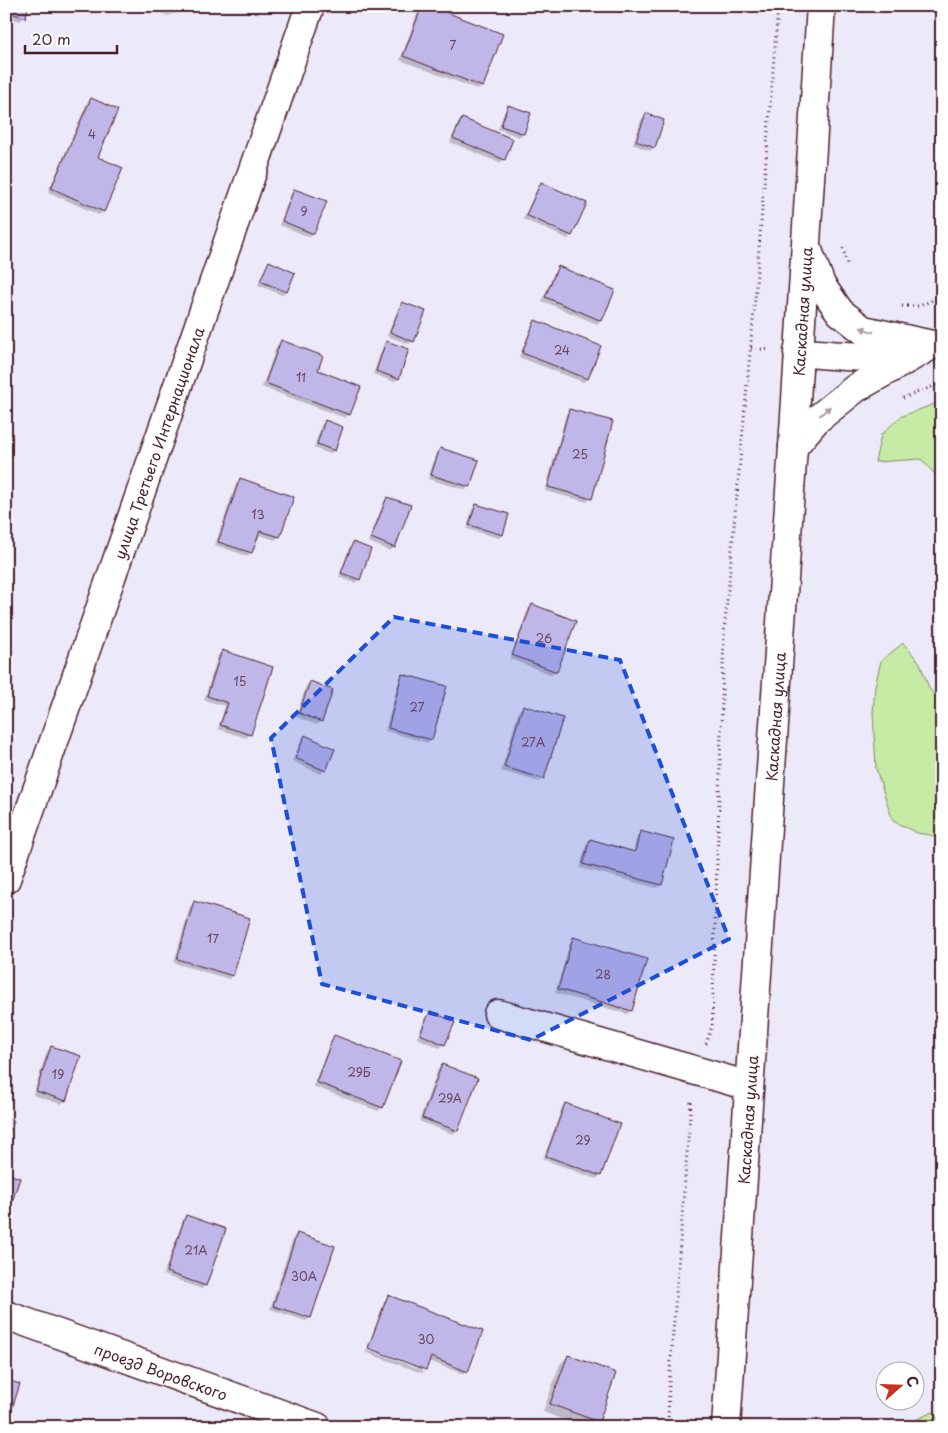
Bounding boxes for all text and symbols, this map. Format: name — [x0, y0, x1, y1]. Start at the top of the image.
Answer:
scale bar — [25, 22, 118, 54]
text: 20 m — [32, 27, 71, 50]
house number: 7 — [450, 36, 457, 54]
house number: 4 — [88, 125, 96, 143]
house number: 9 — [300, 202, 308, 220]
street label: Каскадная улица — [786, 246, 817, 377]
street label: улица Третьего Интернационала — [107, 323, 209, 562]
one-way arrow — [860, 326, 875, 333]
house number: 24 — [554, 341, 570, 359]
house number: 11 — [296, 368, 306, 386]
one-way arrow — [819, 406, 832, 417]
house number: 25 — [572, 445, 588, 463]
house number: 13 — [251, 505, 265, 523]
house number: 26 — [536, 629, 552, 647]
street label: Каскадная улица — [759, 651, 790, 782]
house number: 15 — [233, 672, 247, 690]
house number: 27 — [410, 698, 425, 716]
house number: 27А — [521, 733, 545, 751]
house number: 17 — [207, 929, 219, 947]
house number: 28 — [595, 965, 611, 983]
street label: Каскадная улица — [731, 1054, 763, 1185]
house number: 29Б — [347, 1063, 371, 1081]
house number: 19 — [52, 1065, 64, 1083]
house number: 29А — [438, 1089, 462, 1107]
house number: 29 — [575, 1131, 591, 1149]
house number: 21А — [184, 1241, 208, 1259]
house number: 30А — [291, 1267, 317, 1285]
house number: 30 — [418, 1330, 435, 1348]
street label: проезд Воровского — [91, 1336, 231, 1405]
north arrow — [876, 1360, 926, 1410]
text: С — [901, 1373, 924, 1390]

